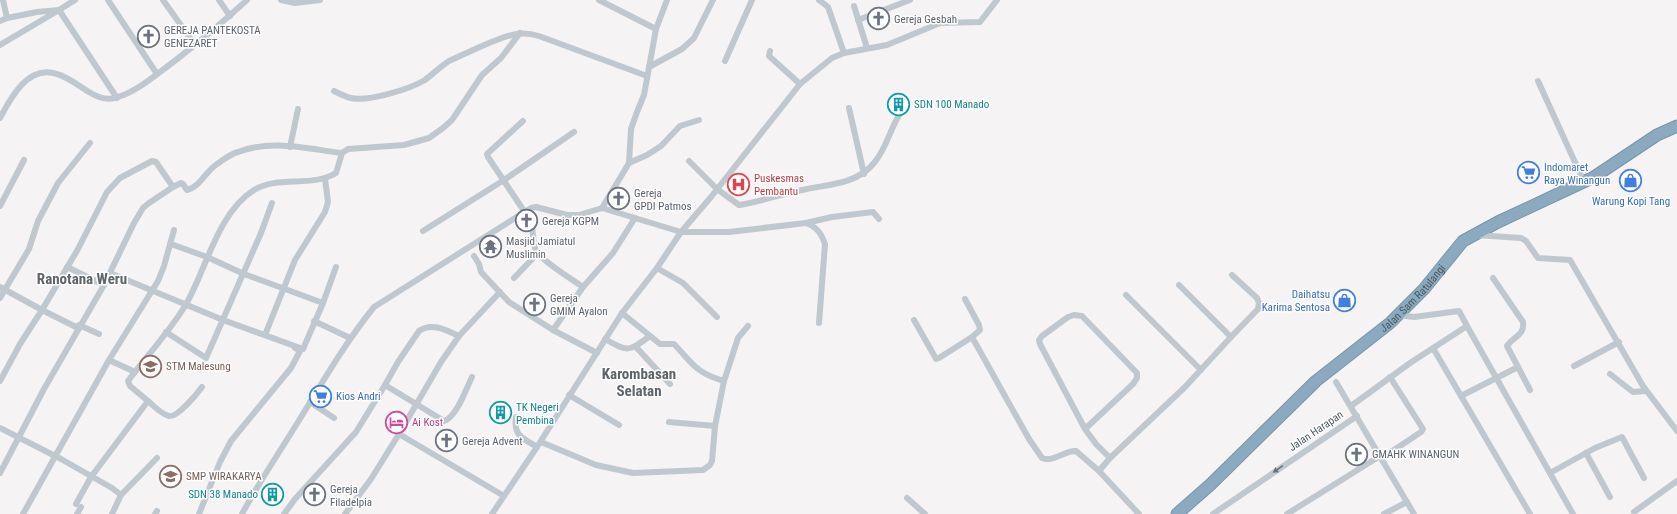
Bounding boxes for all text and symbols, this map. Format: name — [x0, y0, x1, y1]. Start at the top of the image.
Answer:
church icon: Gereja Gesbah — [865, 6, 891, 32]
place label: Gereja Gesbah — [894, 13, 957, 26]
church icon: GEREJA PANTEKOSTA GENEZARET — [136, 23, 162, 49]
place label: GEREJA PANTEKOSTA GENEZARET — [164, 24, 261, 50]
building icon: SDN 100 Manado — [885, 91, 911, 117]
place label: SDN 100 Manado — [914, 98, 990, 111]
supermarket icon: Indomaret Raya Winangun — [1516, 160, 1542, 186]
place label: Indomaret Raya Winangun — [1544, 161, 1610, 187]
shop icon: Warung Kopi Tang — [1618, 168, 1644, 194]
hospital icon: Puskesmas Pembantu — [725, 171, 751, 197]
place label: Puskesmas Pembantu — [754, 172, 804, 198]
church icon: Gereja GPDI Patmos — [605, 186, 631, 212]
place label: Gereja GPDI Patmos — [634, 187, 692, 213]
place label: Warung Kopi Tang — [1592, 195, 1670, 208]
church icon: Gereja KGPM — [513, 208, 539, 234]
place label: Gereja KGPM — [542, 215, 599, 228]
temple icon: Masjid Jamiatul Muslimin — [477, 234, 503, 260]
place label: Masjid Jamiatul Muslimin — [506, 235, 575, 261]
street label: Jalan Sam Ratulangi — [1377, 262, 1448, 335]
district label: Ranotana Weru — [37, 270, 127, 288]
shop icon: Daihatsu Karima Sentosa — [1332, 287, 1358, 313]
place label: Daihatsu Karima Sentosa — [1262, 288, 1330, 314]
church icon: Gereja GMIM Ayalon — [521, 291, 547, 317]
place label: Gereja GMIM Ayalon — [550, 292, 608, 318]
school or university icon: STM Malesung — [137, 353, 163, 379]
place label: STM Malesung — [166, 360, 231, 373]
district label: Karombasan Selatan — [602, 365, 676, 400]
supermarket icon: Kios Andri — [307, 383, 333, 409]
place label: Kios Andri — [336, 390, 381, 403]
building icon: TK Negeri Pembina — [487, 400, 513, 426]
place label: TK Negeri Pembina — [516, 401, 559, 427]
street label: Jalan Harapan — [1286, 408, 1346, 454]
hotel icon: Ai Kost — [384, 409, 410, 435]
place label: Ai Kost — [412, 416, 443, 429]
church icon: Gereja Advent — [434, 428, 460, 454]
place label: Gereja Advent — [462, 435, 523, 448]
church icon: GMAHK WINANGUN — [1343, 441, 1369, 467]
place label: GMAHK WINANGUN — [1372, 448, 1459, 461]
school or university icon: SMP WIRAKARYA — [158, 463, 184, 489]
one-way arrow — [1273, 465, 1283, 473]
place label: SMP WIRAKARYA — [186, 470, 262, 483]
building icon: SDN 38 Manado — [260, 481, 286, 507]
church icon: Gereja Filadelpia — [302, 482, 328, 508]
place label: Gereja Filadelpia — [330, 483, 372, 509]
place label: SDN 38 Manado — [188, 488, 258, 501]

